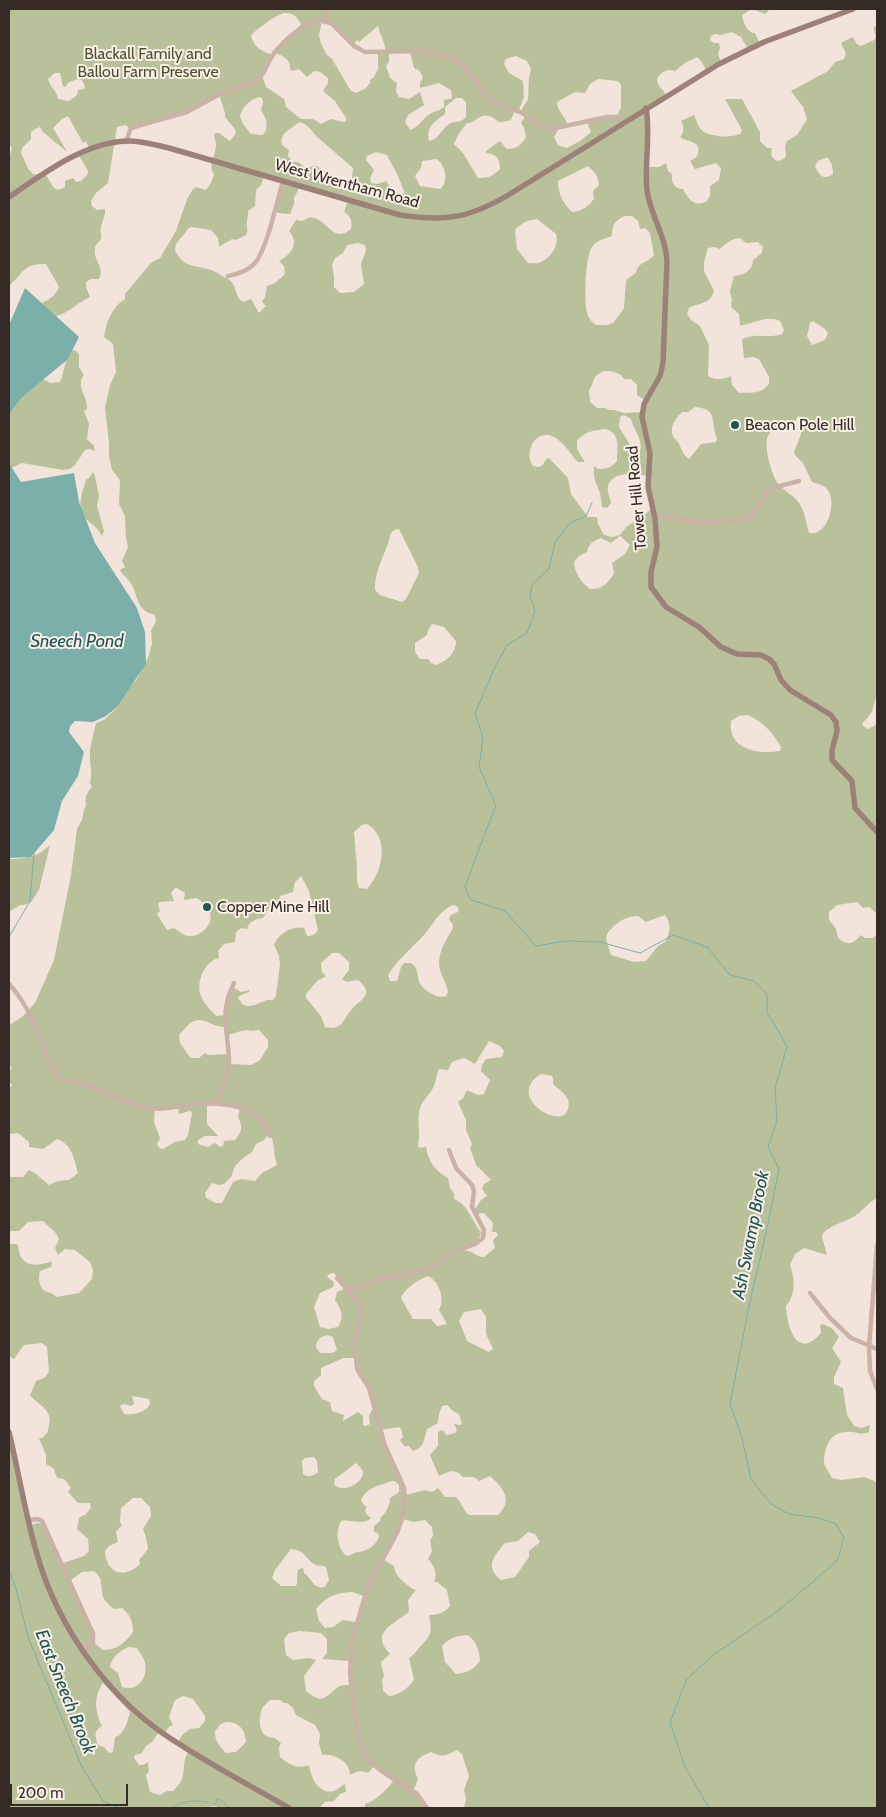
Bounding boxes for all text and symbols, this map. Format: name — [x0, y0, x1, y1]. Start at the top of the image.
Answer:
park label: Blackall Family and Ballou Farm Preserve — [77, 44, 219, 82]
street label: West Wrentham Road — [273, 155, 421, 213]
place label: Beacon Pole Hill — [745, 415, 854, 435]
marker: Beacon Pole Hill — [729, 419, 741, 431]
street label: Tower Hill Road — [623, 445, 651, 551]
water label: Sneech Pond — [30, 631, 124, 653]
place label: Copper Mine Hill — [217, 897, 329, 917]
marker: Copper Mine Hill — [201, 901, 213, 913]
water label: Ash Swamp Brook — [728, 1169, 774, 1301]
water label: East Sneech Brook — [30, 1627, 100, 1757]
scale bar — [12, 1774, 130, 1806]
text: 200 m — [18, 1784, 63, 1802]

